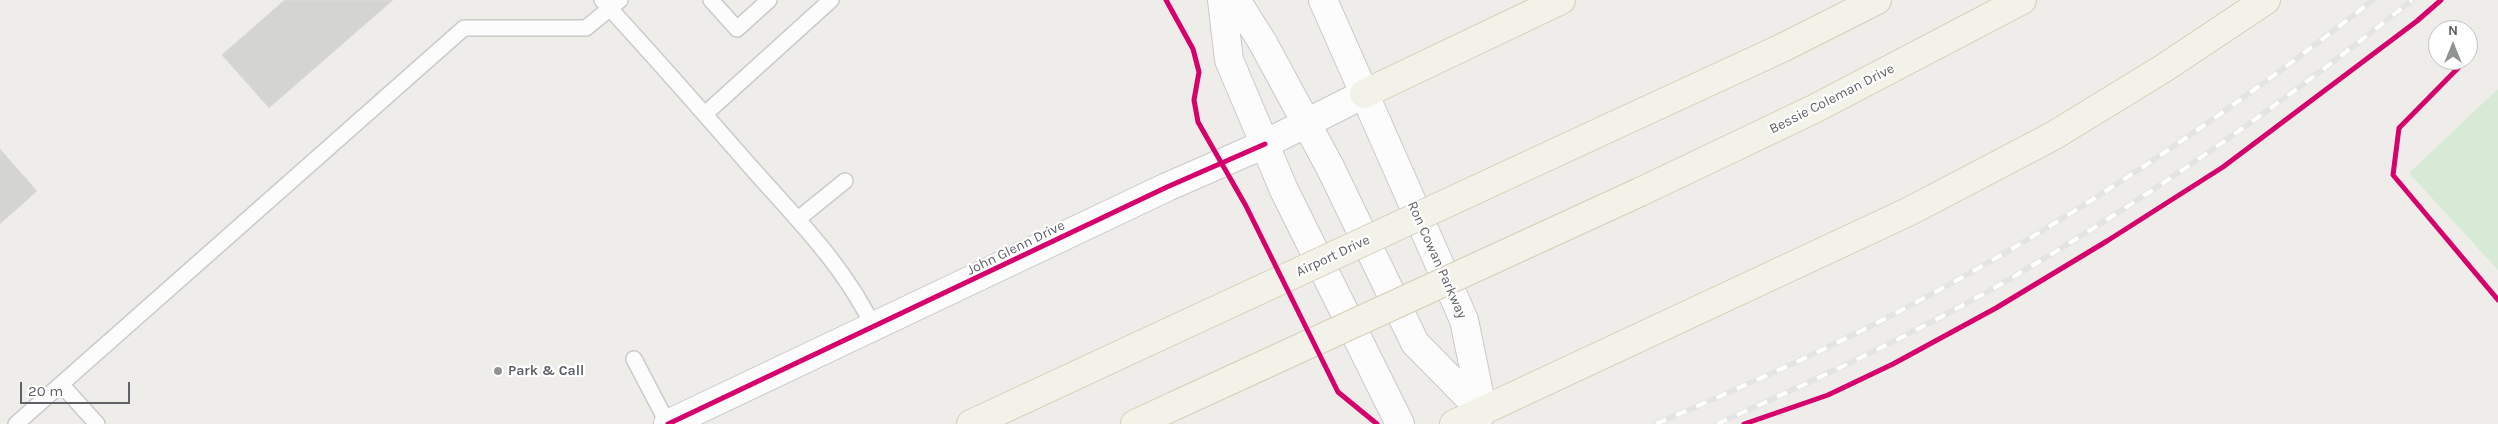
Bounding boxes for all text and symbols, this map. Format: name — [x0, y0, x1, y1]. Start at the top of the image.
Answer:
north arrow — [2428, 20, 2478, 70]
text: N — [2448, 22, 2458, 39]
street label: Bessie Coleman Drive — [1767, 60, 1897, 138]
street label: Ron Cowan Parkway — [1404, 199, 1470, 321]
street label: John Glenn Drive — [964, 217, 1068, 279]
street label: Airport Drive — [1293, 232, 1373, 280]
place label: Park & Call — [508, 363, 584, 379]
marker: Park & Call — [492, 365, 504, 377]
scale bar — [22, 372, 132, 404]
text: 20 m — [28, 382, 63, 400]

